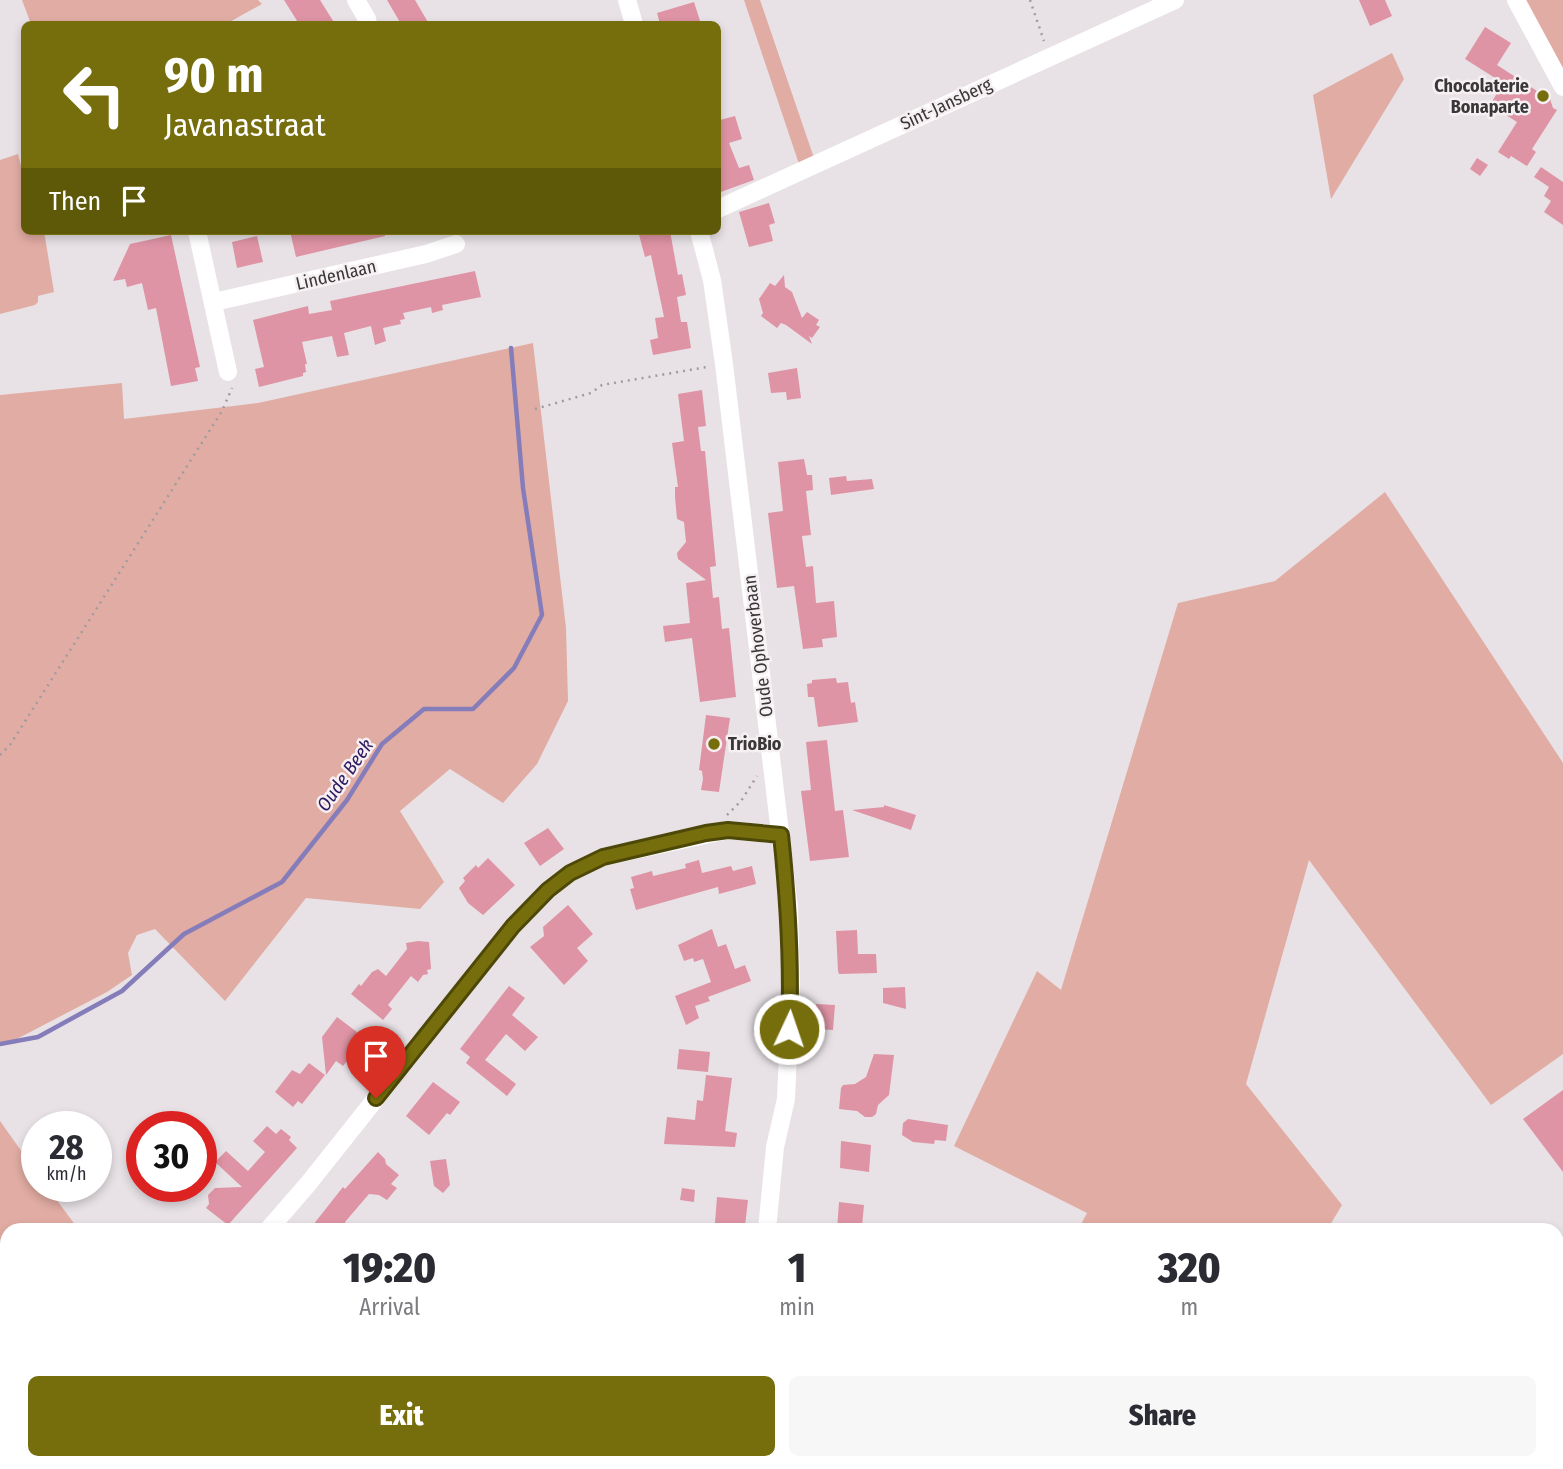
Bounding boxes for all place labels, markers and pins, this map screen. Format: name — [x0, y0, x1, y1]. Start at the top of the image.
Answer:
place label: Chocolaterie Bonaparte — [1434, 75, 1529, 118]
marker: Chocolaterie Bonaparte — [1535, 88, 1551, 104]
place label: TrioBio — [728, 733, 782, 755]
marker: TrioBio — [706, 736, 722, 752]
pin — [346, 1026, 406, 1098]

